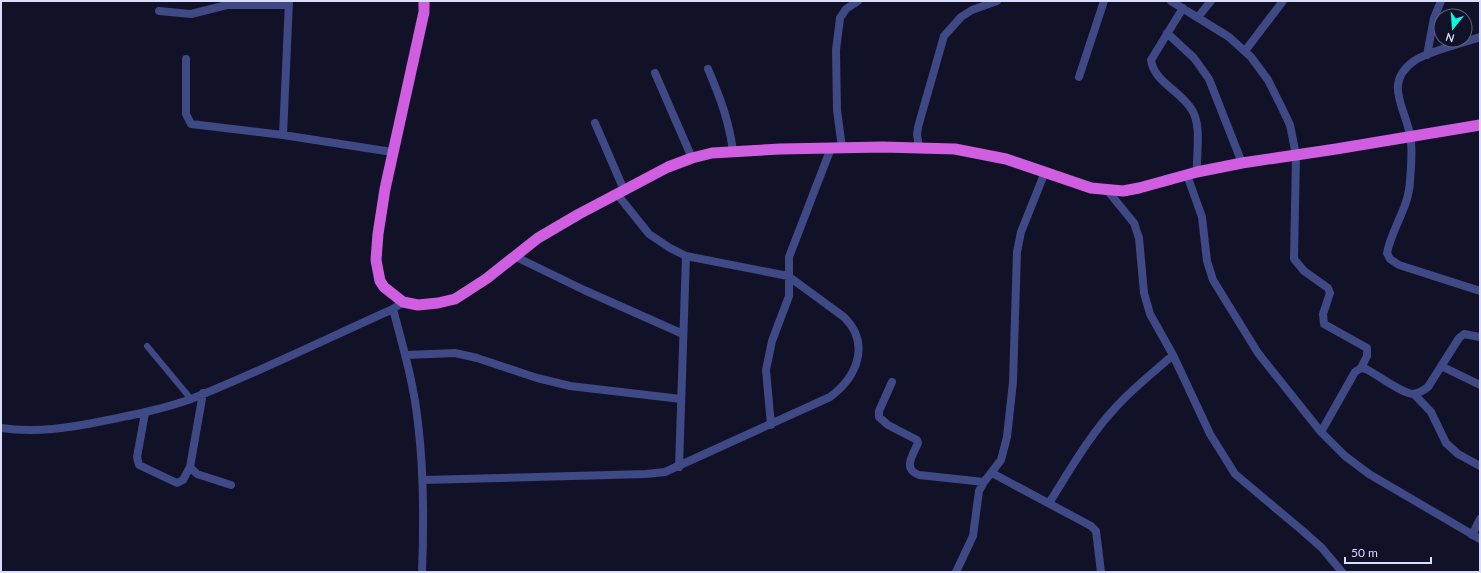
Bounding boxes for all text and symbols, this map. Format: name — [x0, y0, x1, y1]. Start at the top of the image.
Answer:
north arrow — [1433, 8, 1473, 48]
text: N — [1444, 31, 1456, 45]
scale bar — [1345, 539, 1431, 565]
text: 50 m — [1351, 545, 1378, 560]

